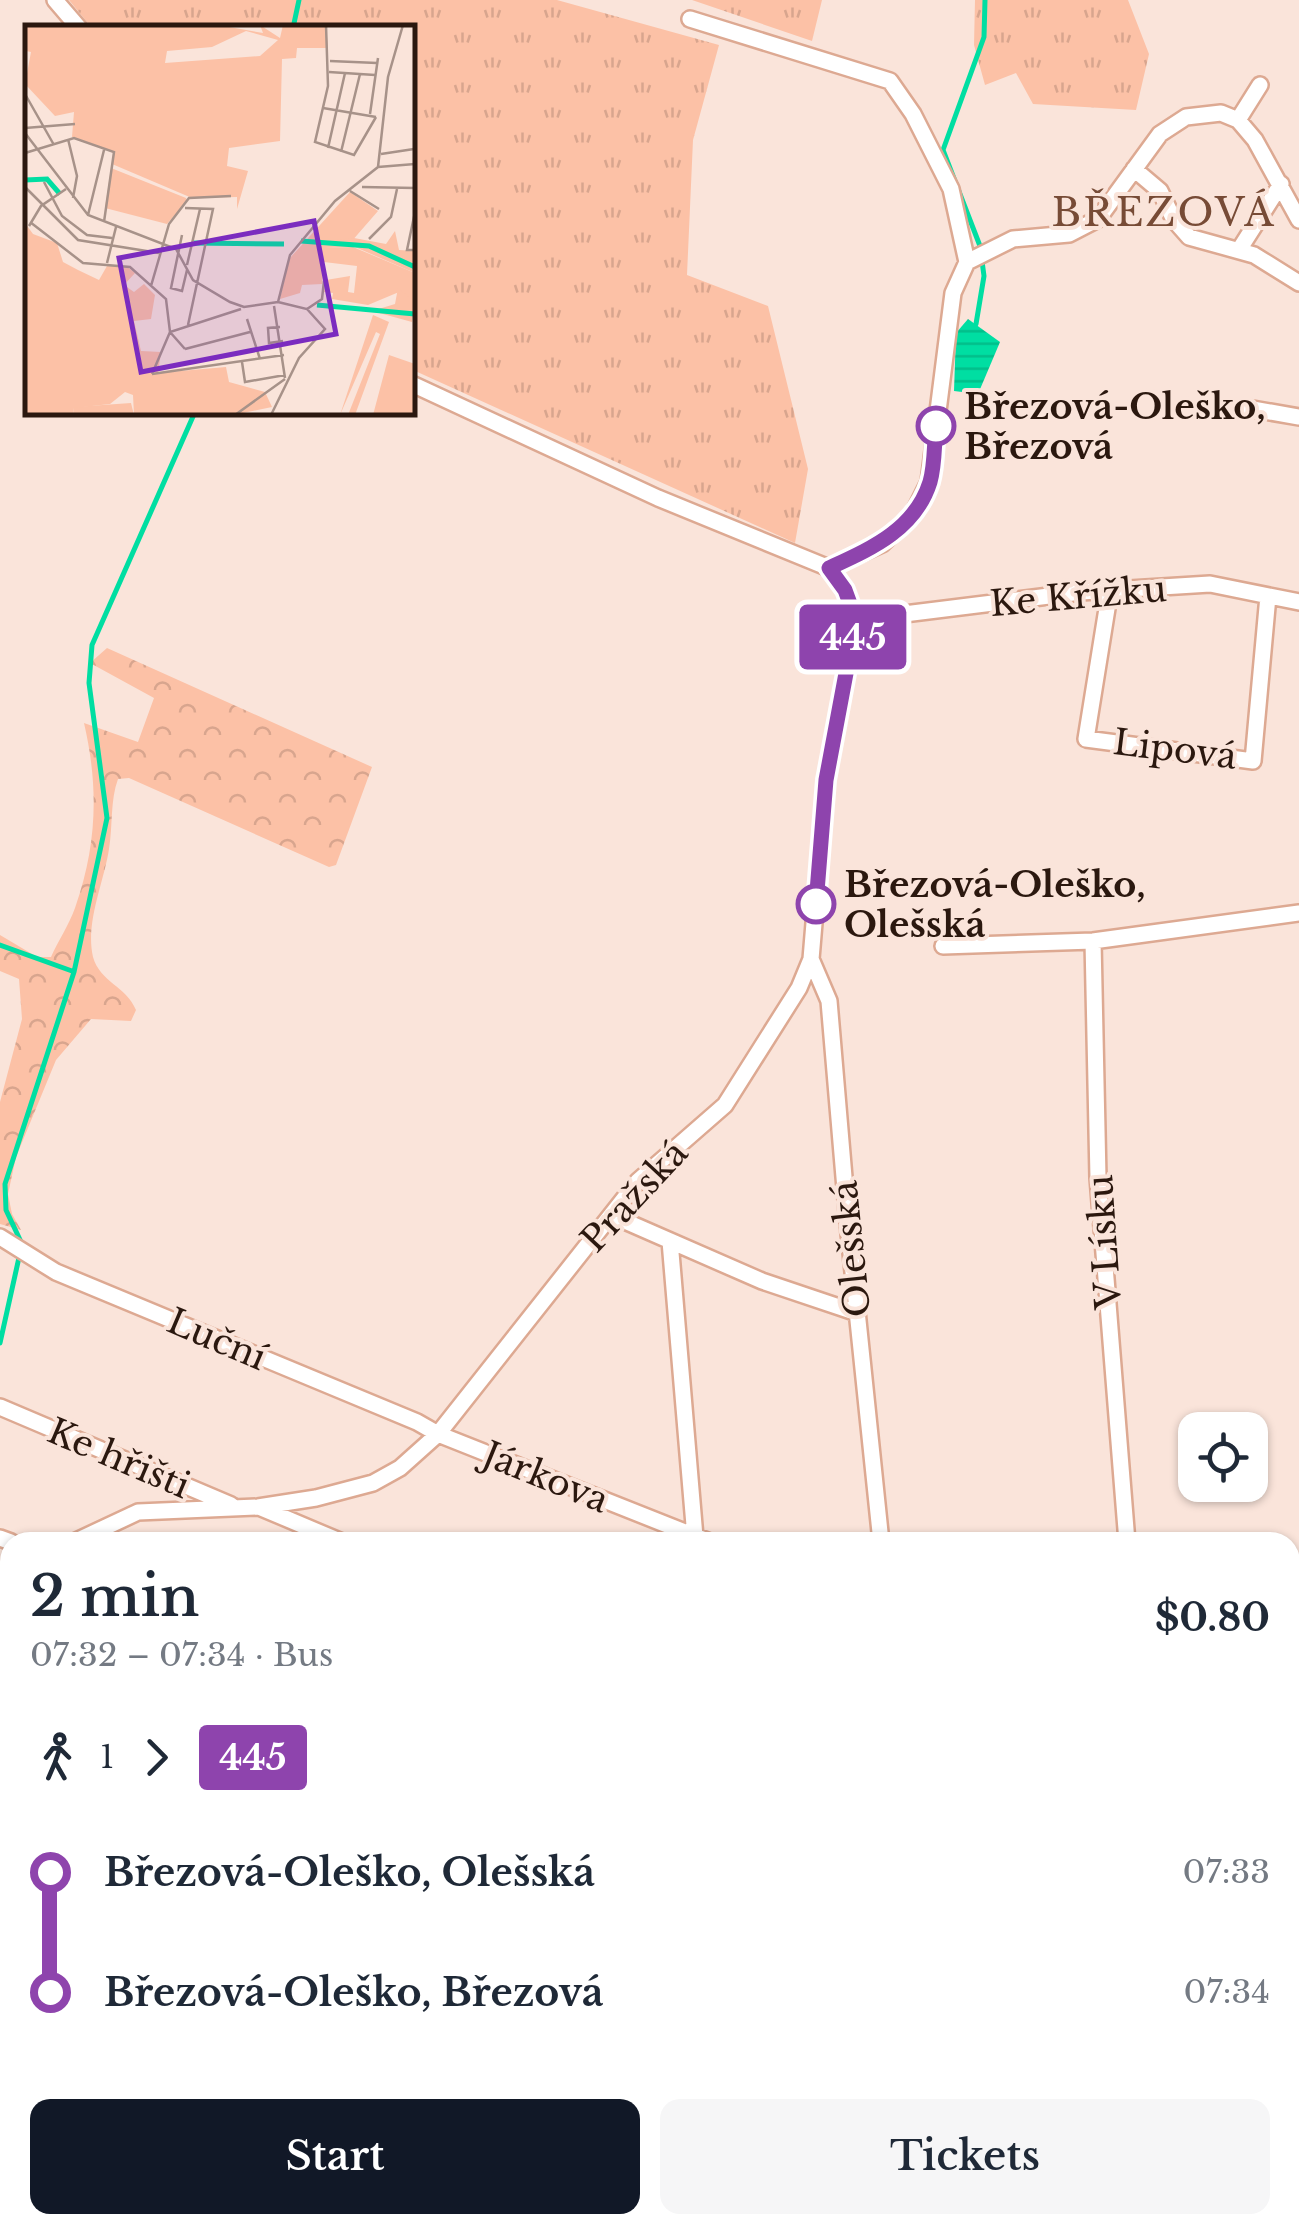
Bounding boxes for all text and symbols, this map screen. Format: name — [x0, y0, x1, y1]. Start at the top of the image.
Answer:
inset map — [25, 25, 415, 415]
district label: BŘEZOVÁ — [1052, 188, 1276, 236]
place label: Březová-Oleško, Březová — [964, 385, 1266, 468]
marker: Březová-Oleško, Březová — [917, 407, 955, 445]
street label: Ke Křížku — [988, 567, 1168, 625]
line badge: 445 — [796, 604, 910, 670]
text: 445 — [819, 616, 887, 659]
street label: Lipová — [1111, 720, 1240, 778]
place label: Březová-Oleško, Olešská — [844, 863, 1146, 946]
marker: Březová-Oleško, Olešská — [797, 885, 835, 923]
street label: Pražská — [572, 1131, 697, 1261]
street label: V Lísku — [1078, 1173, 1130, 1312]
street label: Olešská — [822, 1178, 880, 1319]
street label: Luční — [161, 1299, 273, 1379]
street label: Ke hřišti — [41, 1409, 197, 1507]
map controls — [1178, 1412, 1268, 1502]
button: locate — [1178, 1412, 1268, 1502]
street label: Járkova — [473, 1431, 616, 1522]
text: 2 min — [30, 1563, 199, 1631]
text: $0.80 — [1155, 1594, 1270, 1641]
text: 07:32 – 07:34 · Bus — [30, 1635, 333, 1675]
icon: walk — [30, 1730, 85, 1785]
icon: forward — [129, 1730, 184, 1785]
text: 445 — [219, 1736, 287, 1779]
text: 1 — [100, 1737, 114, 1777]
text: Březová-Oleško, Olešská — [104, 1849, 595, 1896]
text: 07:33 — [1183, 1852, 1270, 1892]
text: Březová-Oleško, Březová — [104, 1969, 604, 2016]
text: 07:34 — [1184, 1972, 1270, 2012]
button: Start — [30, 2099, 640, 2214]
button: Tickets — [660, 2099, 1270, 2214]

